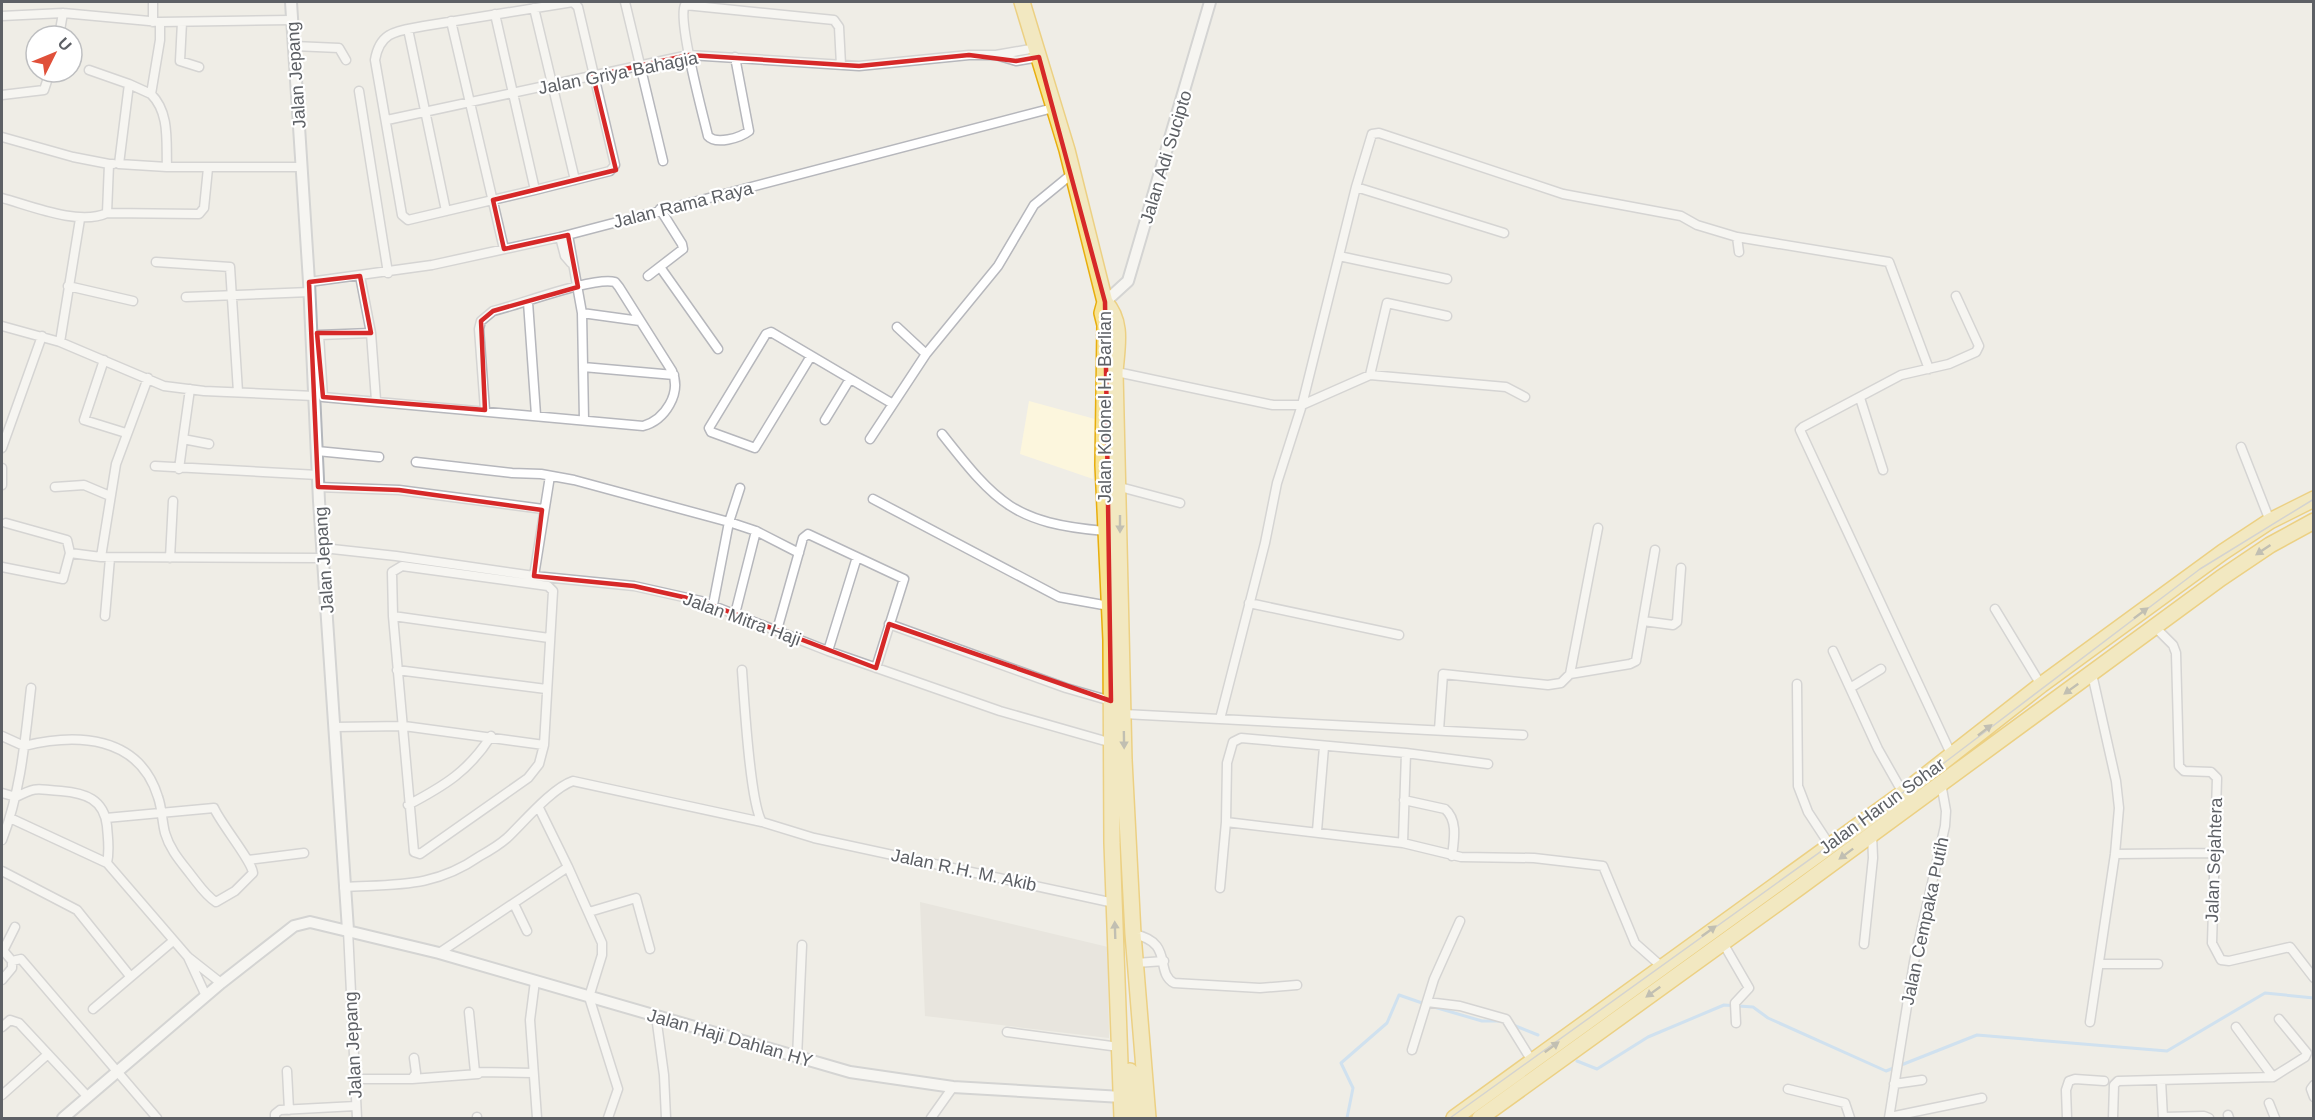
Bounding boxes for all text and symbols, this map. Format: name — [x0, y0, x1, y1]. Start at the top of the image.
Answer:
street label: Jalan Jepang — [282, 21, 310, 129]
north arrow — [24, 24, 84, 84]
text: U — [54, 34, 75, 54]
street label: Jalan Griya Bahagia — [537, 48, 700, 98]
street label: Jalan Adi Sucipto — [1136, 88, 1196, 226]
street label: Jalan Rama Raya — [611, 178, 756, 232]
street label: Jalan Kolonel H. Barlian — [1095, 311, 1115, 503]
street label: Jalan Jepang — [310, 506, 338, 614]
one-way arrow — [1115, 515, 1125, 534]
one-way arrow — [2255, 544, 2271, 556]
street label: Jalan Mitra Haji — [680, 588, 804, 650]
one-way arrow — [2134, 608, 2149, 620]
one-way arrow — [2063, 683, 2079, 695]
one-way arrow — [1977, 723, 1993, 736]
one-way arrow — [1119, 730, 1129, 749]
street label: Jalan Harun Sohar — [1815, 754, 1949, 858]
street label: Jalan Sejahtera — [2202, 796, 2226, 923]
street label: Jalan Cempaka Putih — [1897, 835, 1953, 1007]
street label: Jalan R.H. M. Akib — [890, 845, 1038, 895]
one-way arrow — [1838, 848, 1854, 860]
one-way arrow — [1110, 920, 1120, 939]
one-way arrow — [1700, 925, 1716, 937]
one-way arrow — [1646, 986, 1661, 998]
street label: Jalan Jepang — [340, 991, 366, 1099]
street label: Jalan Haji Dahlan HY — [645, 1005, 815, 1071]
one-way arrow — [1543, 1041, 1559, 1053]

